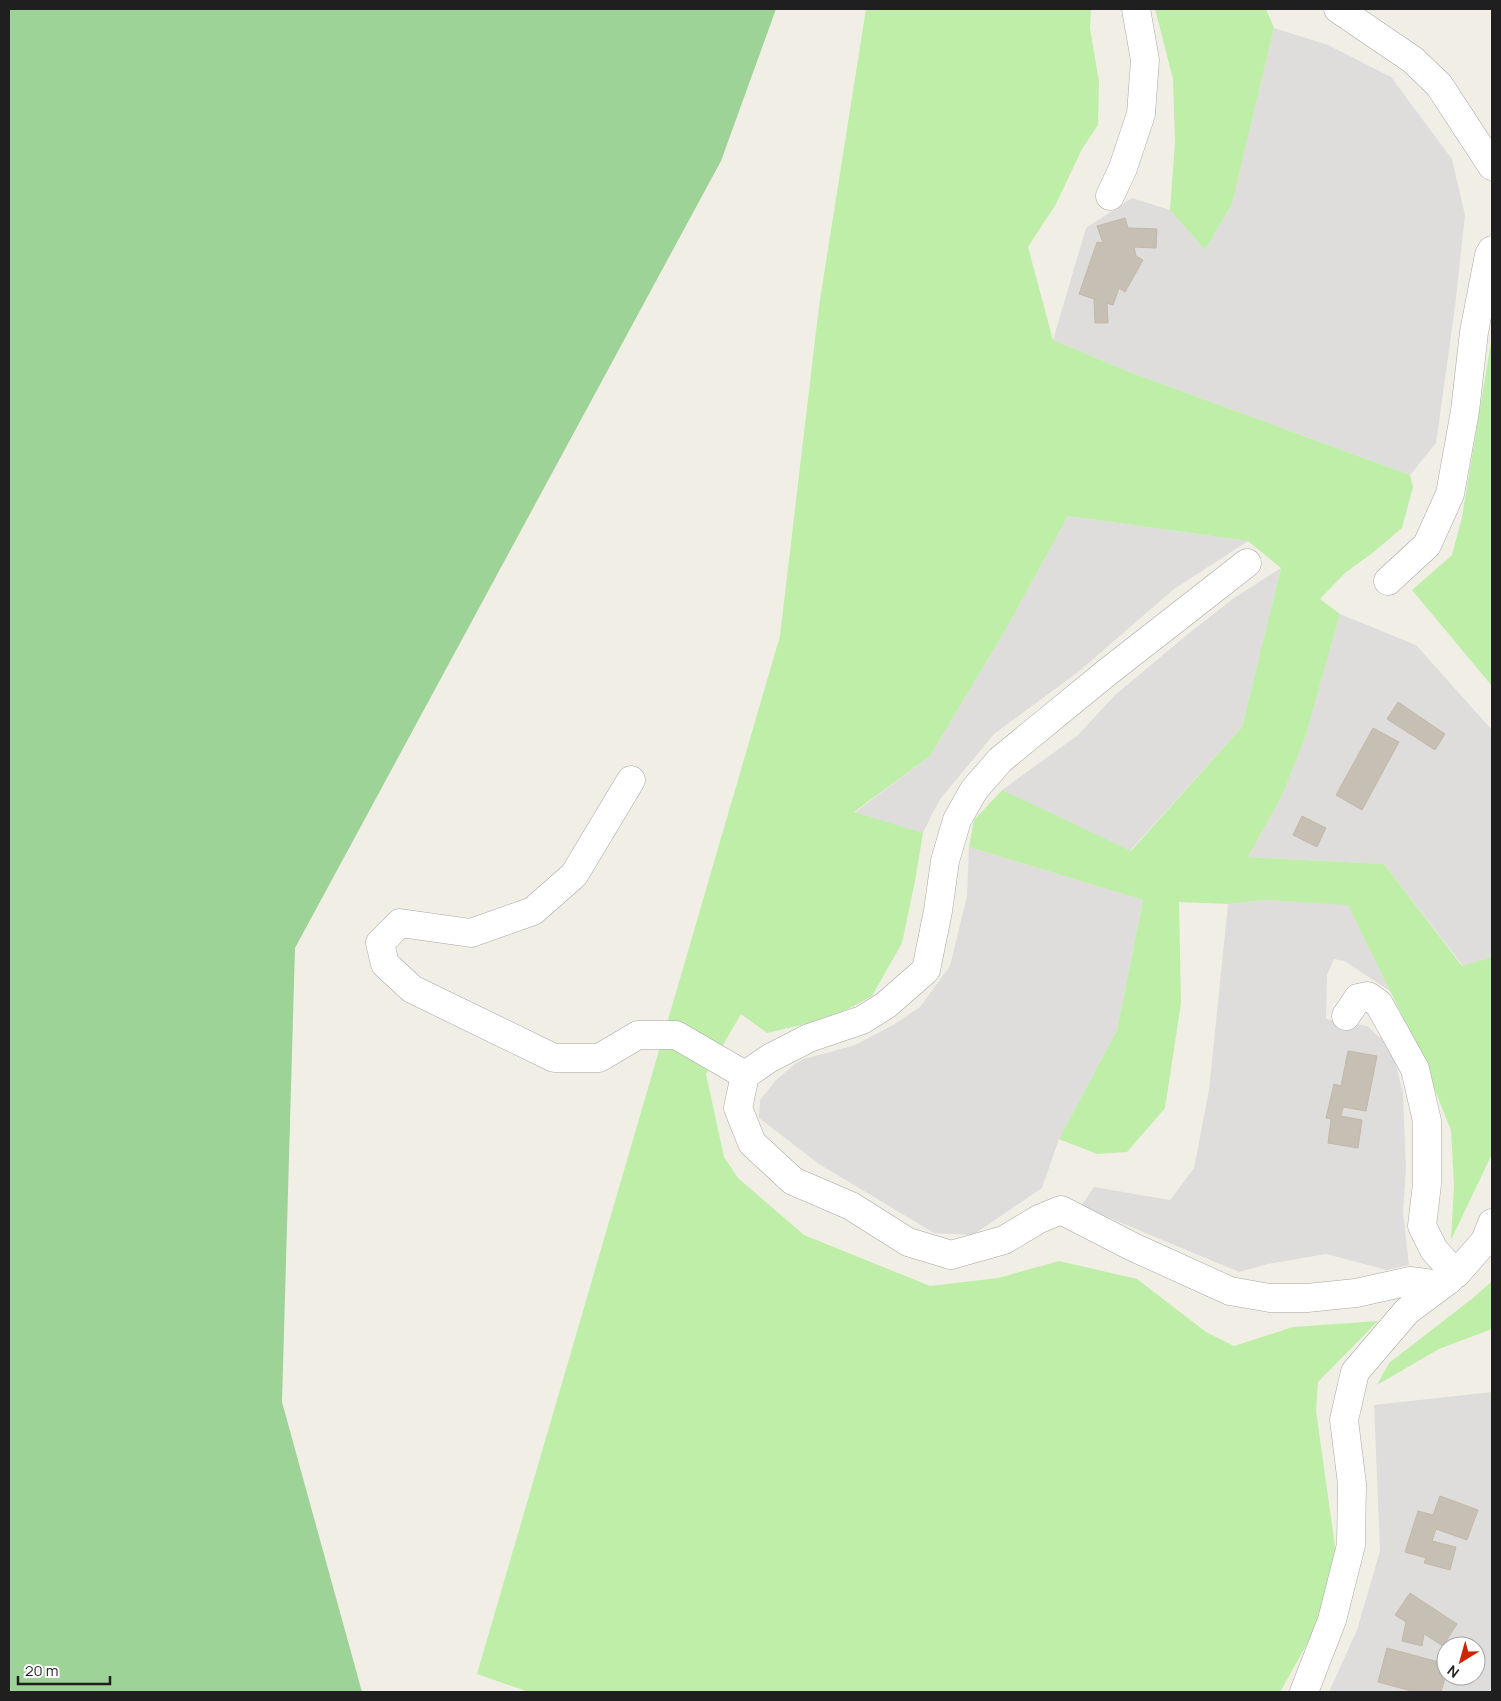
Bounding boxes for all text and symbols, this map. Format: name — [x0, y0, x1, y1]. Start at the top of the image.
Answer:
north arrow — [1436, 1636, 1486, 1686]
scale bar — [18, 1654, 110, 1686]
text: 20 m — [25, 1660, 58, 1681]
text: N — [1443, 1661, 1463, 1682]

